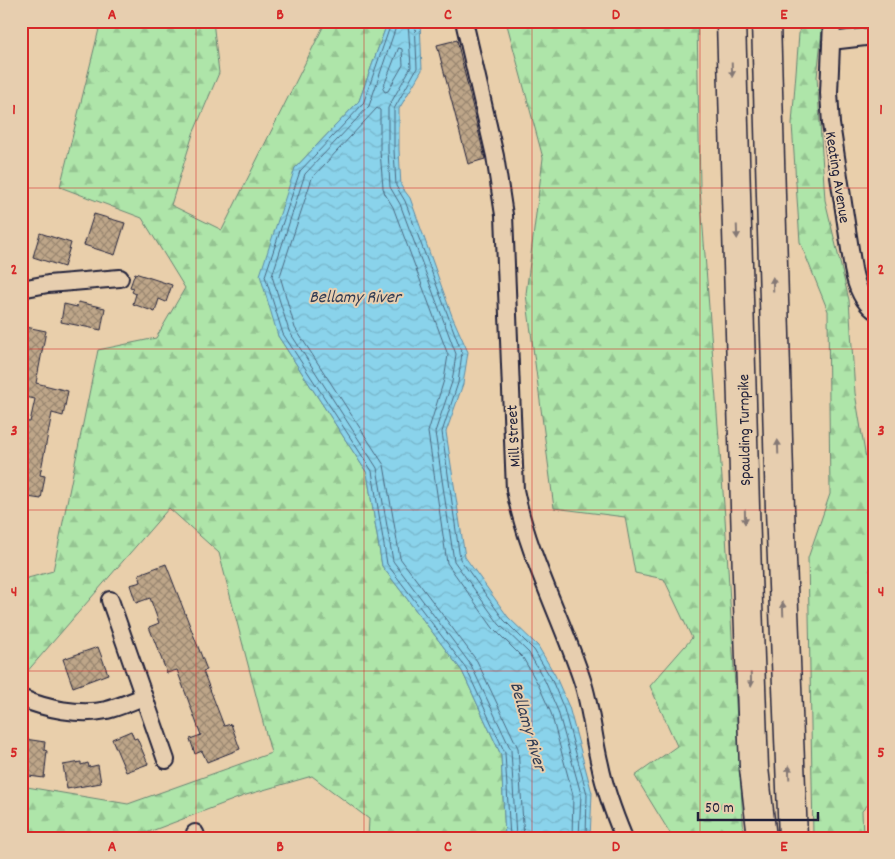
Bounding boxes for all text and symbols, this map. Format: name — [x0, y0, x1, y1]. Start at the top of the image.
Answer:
text: A — [108, 4, 117, 27]
text: B — [276, 4, 284, 27]
text: C — [444, 4, 452, 27]
text: D — [612, 4, 621, 27]
text: E — [780, 4, 788, 27]
one-way arrow — [729, 62, 737, 78]
text: 1 — [12, 99, 16, 122]
text: 1 — [879, 99, 883, 122]
street label: Keating Avenue — [818, 130, 855, 225]
one-way arrow — [734, 225, 742, 241]
text: 2 — [11, 259, 18, 282]
text: 2 — [878, 259, 885, 282]
one-way arrow — [769, 276, 777, 292]
water label: Bellamy River — [309, 286, 403, 311]
street label: Spaulding Turnpike — [733, 374, 758, 486]
street label: Mill Street — [501, 404, 528, 468]
text: 3 — [10, 420, 18, 443]
text: 3 — [877, 420, 885, 443]
one-way arrow — [774, 439, 782, 455]
one-way arrow — [741, 510, 749, 526]
text: 4 — [11, 581, 17, 604]
text: 4 — [878, 581, 884, 604]
one-way arrow — [779, 601, 787, 617]
one-way arrow — [747, 672, 755, 688]
water label: Bellamy River — [502, 679, 552, 776]
text: 5 — [10, 742, 18, 765]
text: 5 — [877, 742, 885, 765]
one-way arrow — [785, 763, 793, 779]
scale bar — [698, 789, 818, 821]
text: 50 m — [705, 798, 734, 820]
text: A — [108, 836, 117, 859]
text: B — [276, 836, 284, 859]
text: C — [444, 836, 452, 859]
text: D — [612, 836, 621, 859]
text: E — [780, 836, 788, 859]

